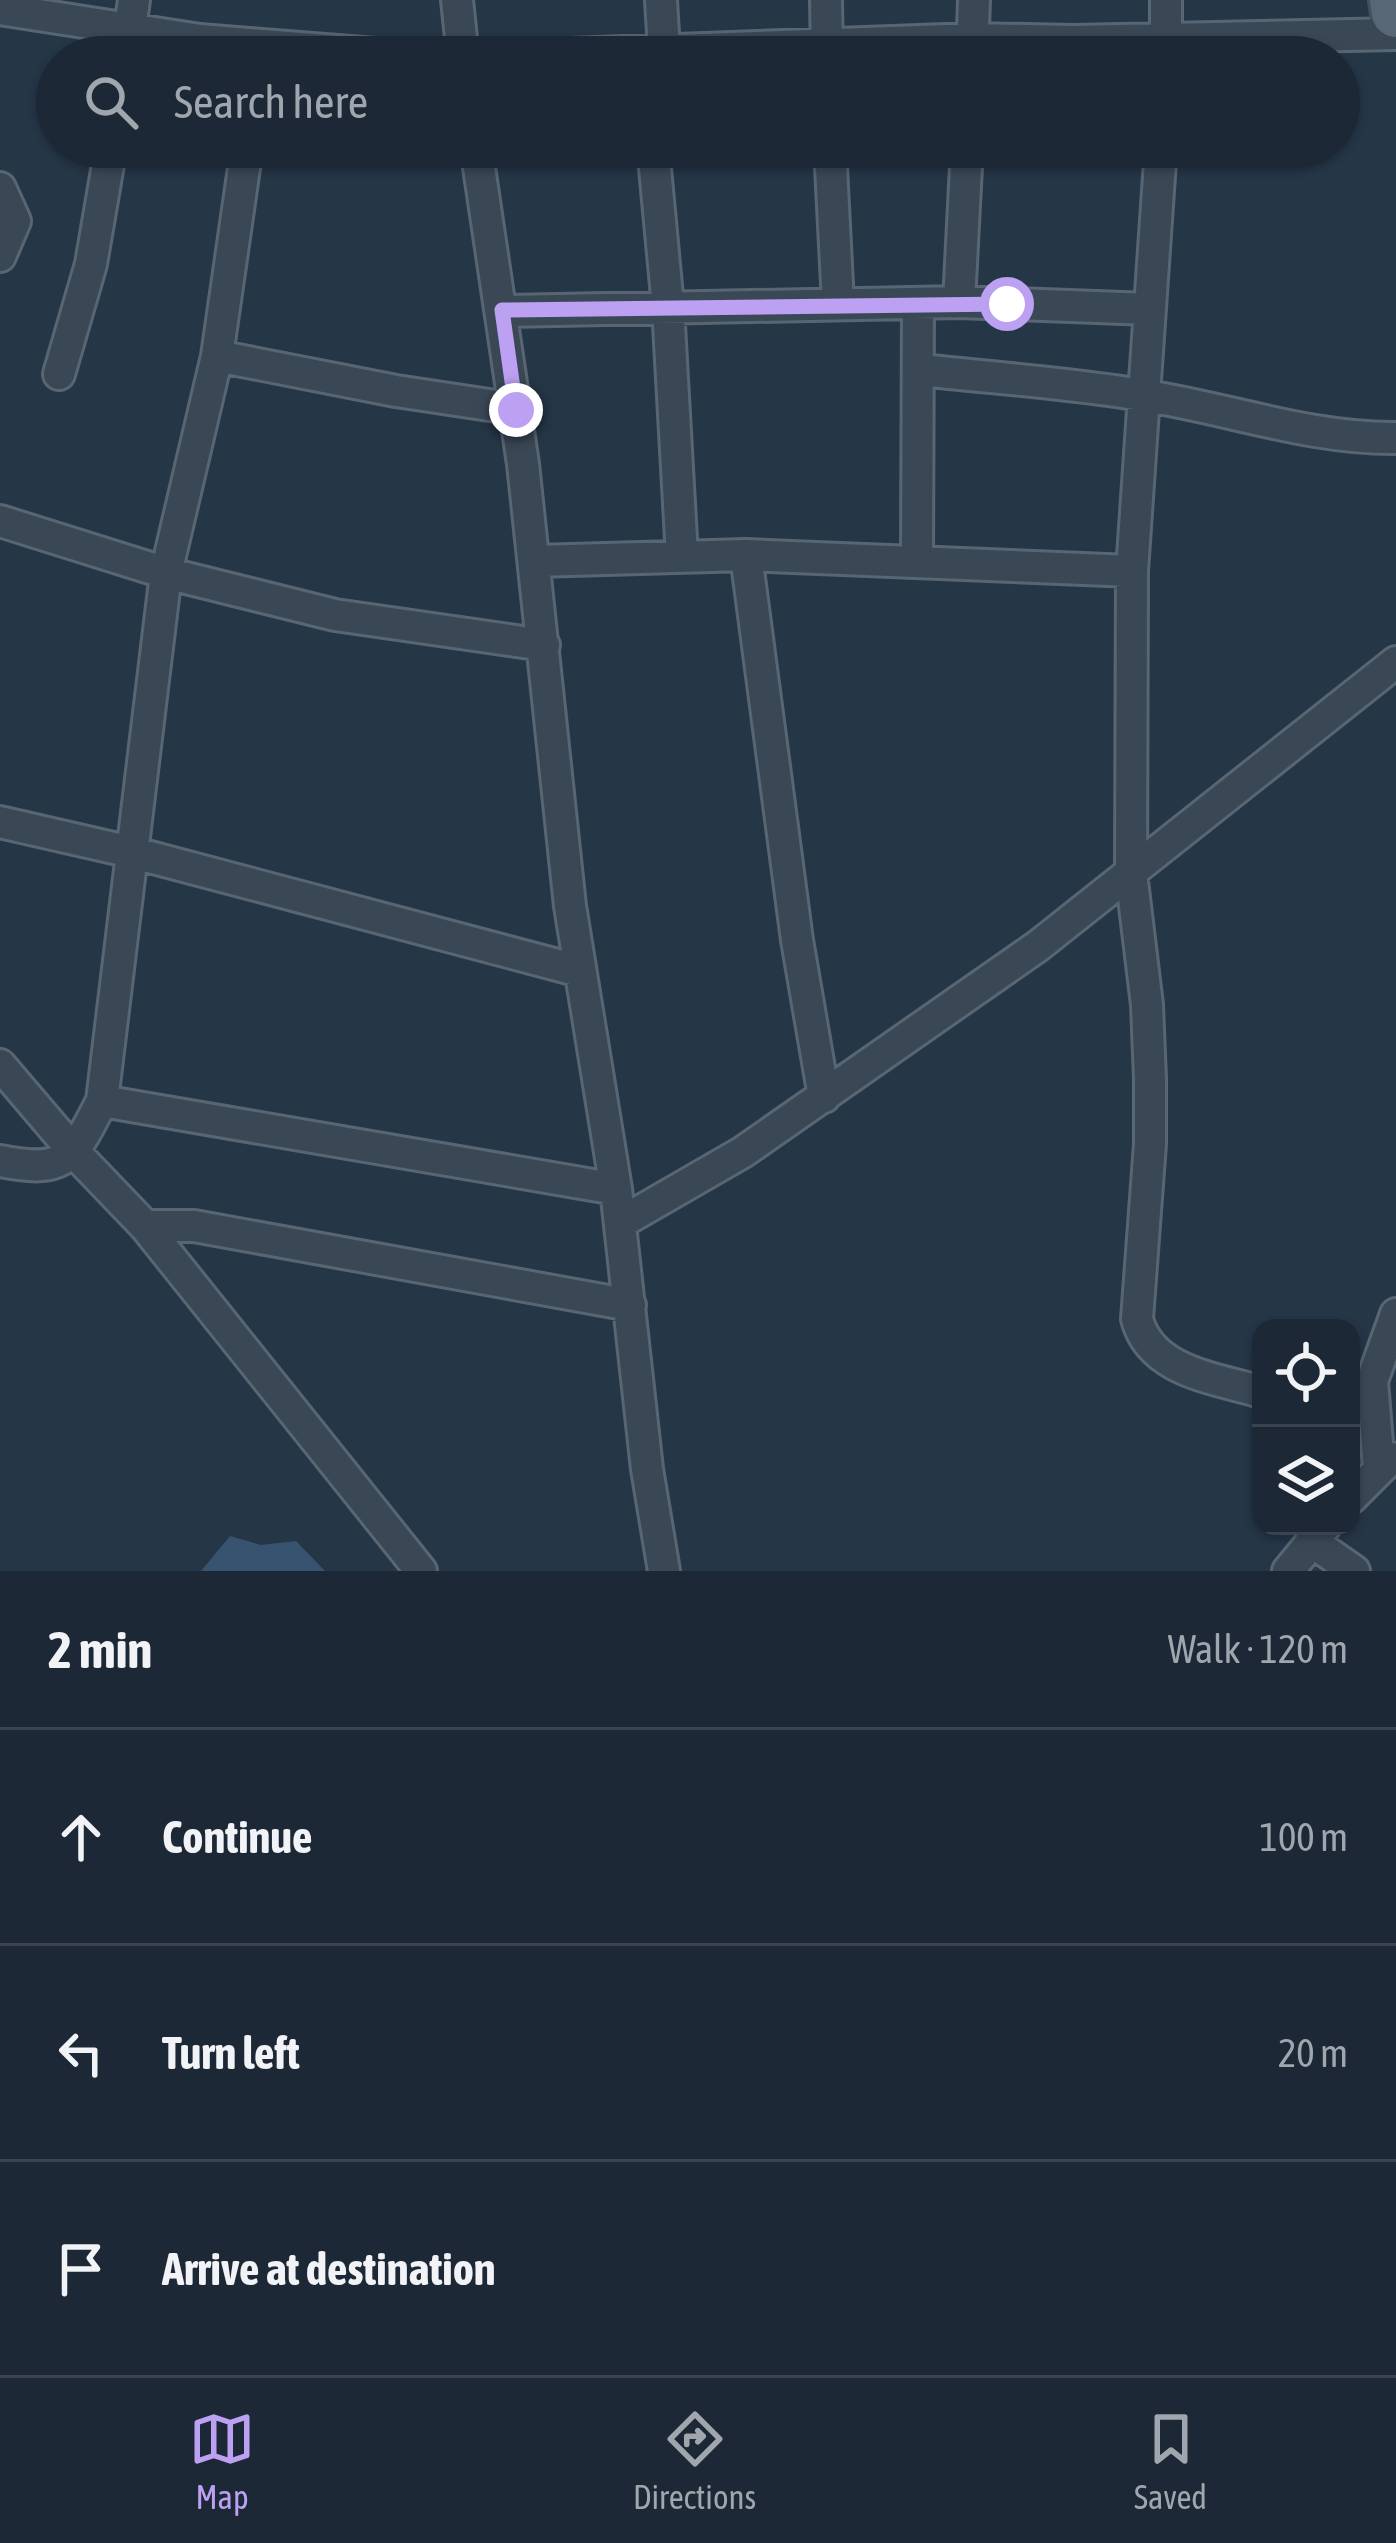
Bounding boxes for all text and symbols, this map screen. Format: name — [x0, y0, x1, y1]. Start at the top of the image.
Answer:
search box — [36, 36, 1360, 168]
icon: search — [78, 69, 144, 135]
text: Search here — [174, 76, 368, 128]
route start — [980, 277, 1034, 331]
route end — [489, 383, 543, 437]
map controls — [1252, 1319, 1360, 1535]
button: locate — [1252, 1319, 1360, 1427]
button: layers — [1252, 1427, 1360, 1535]
text: 2 min — [48, 1620, 152, 1679]
text: Walk · 120 m — [1168, 1627, 1348, 1671]
icon: ahead — [48, 1804, 114, 1870]
text: Continue — [162, 1811, 313, 1863]
text: 100 m — [1260, 1815, 1348, 1859]
icon: left — [48, 2020, 114, 2086]
text: Turn left — [162, 2027, 300, 2079]
text: 20 m — [1278, 2031, 1348, 2075]
icon: arrive — [48, 2236, 114, 2302]
text: Arrive at destination — [162, 2243, 496, 2295]
tab: Map — [189, 2406, 255, 2516]
tab: Directions — [633, 2406, 756, 2516]
tab: Saved — [1134, 2406, 1207, 2516]

